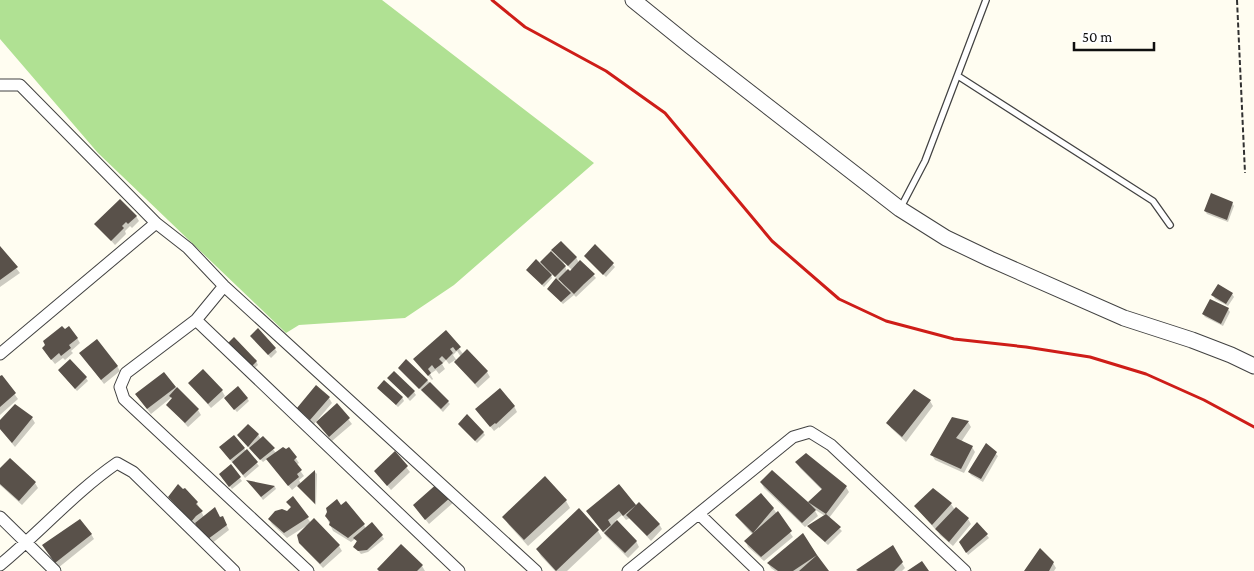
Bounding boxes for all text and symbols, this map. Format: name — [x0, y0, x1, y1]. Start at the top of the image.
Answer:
scale bar — [1074, 20, 1154, 52]
text: 50 m — [1082, 29, 1112, 45]

